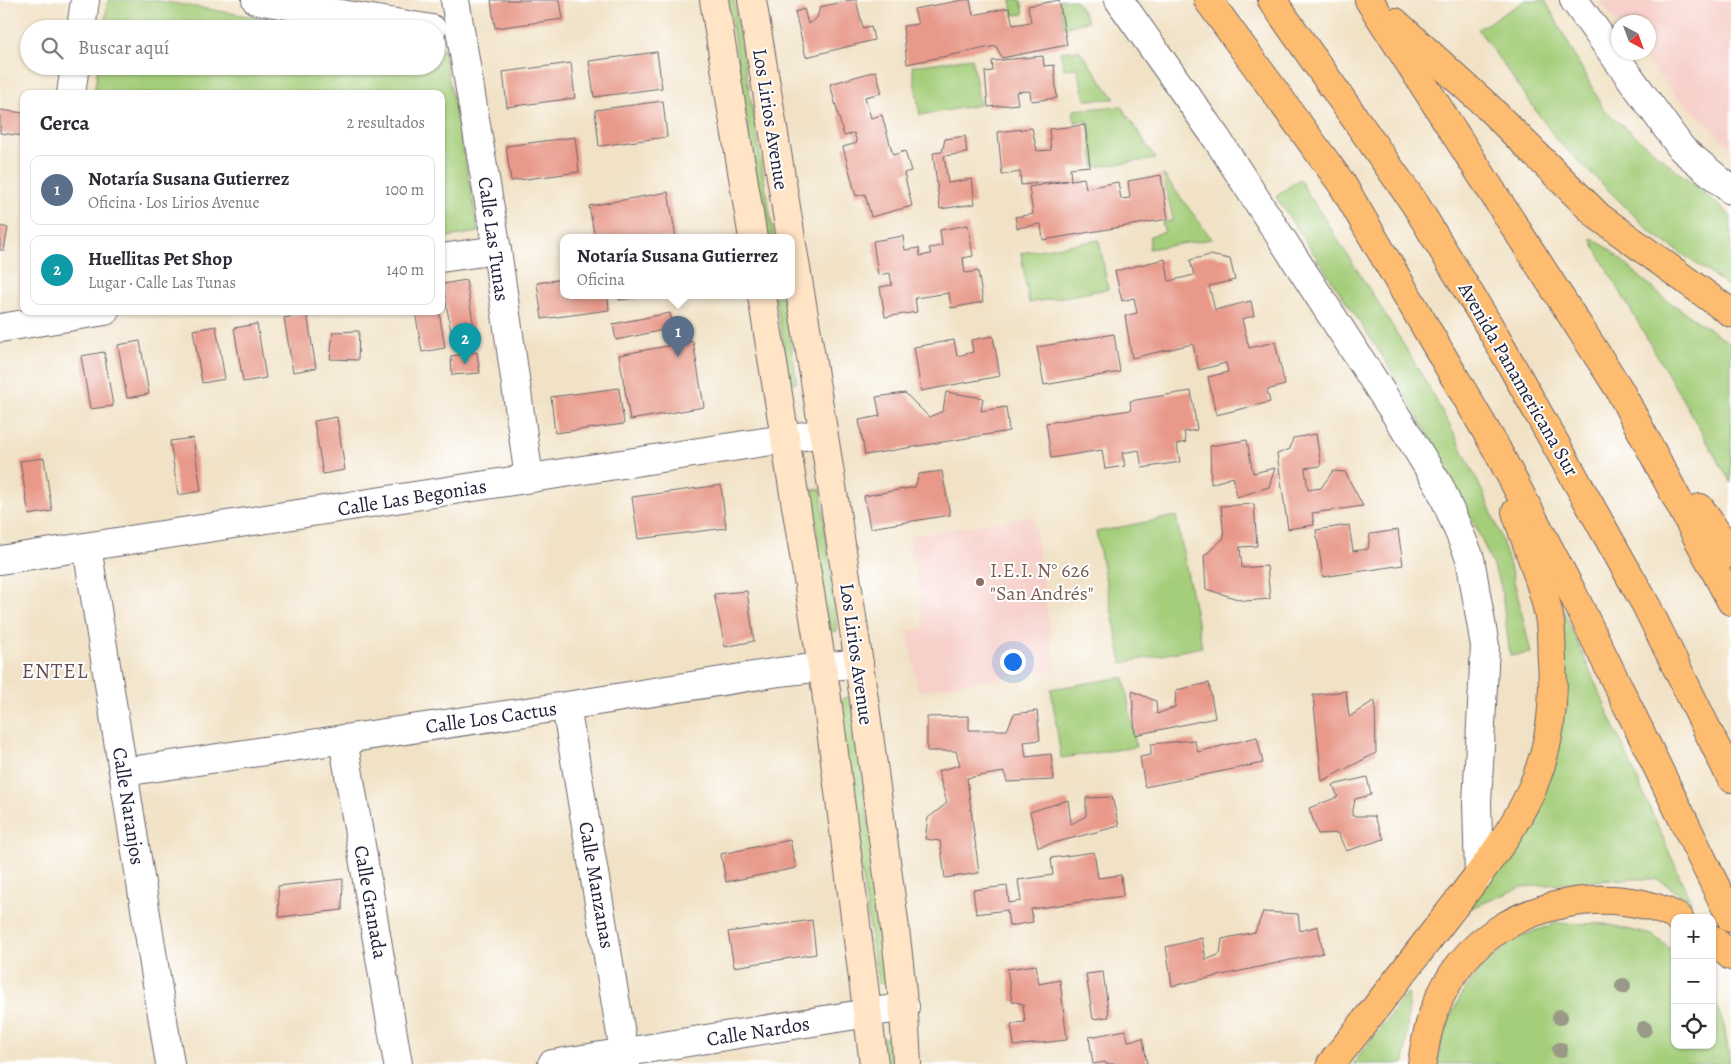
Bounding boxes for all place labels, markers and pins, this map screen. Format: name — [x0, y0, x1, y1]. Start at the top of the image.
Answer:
pin: 1 — [662, 316, 694, 357]
pin: 2 — [449, 323, 481, 364]
place label: I.E.I. N° 626 "San Andrés" — [990, 557, 1094, 607]
marker: I.E.I. N° 626 "San Andrés" — [974, 576, 986, 588]

